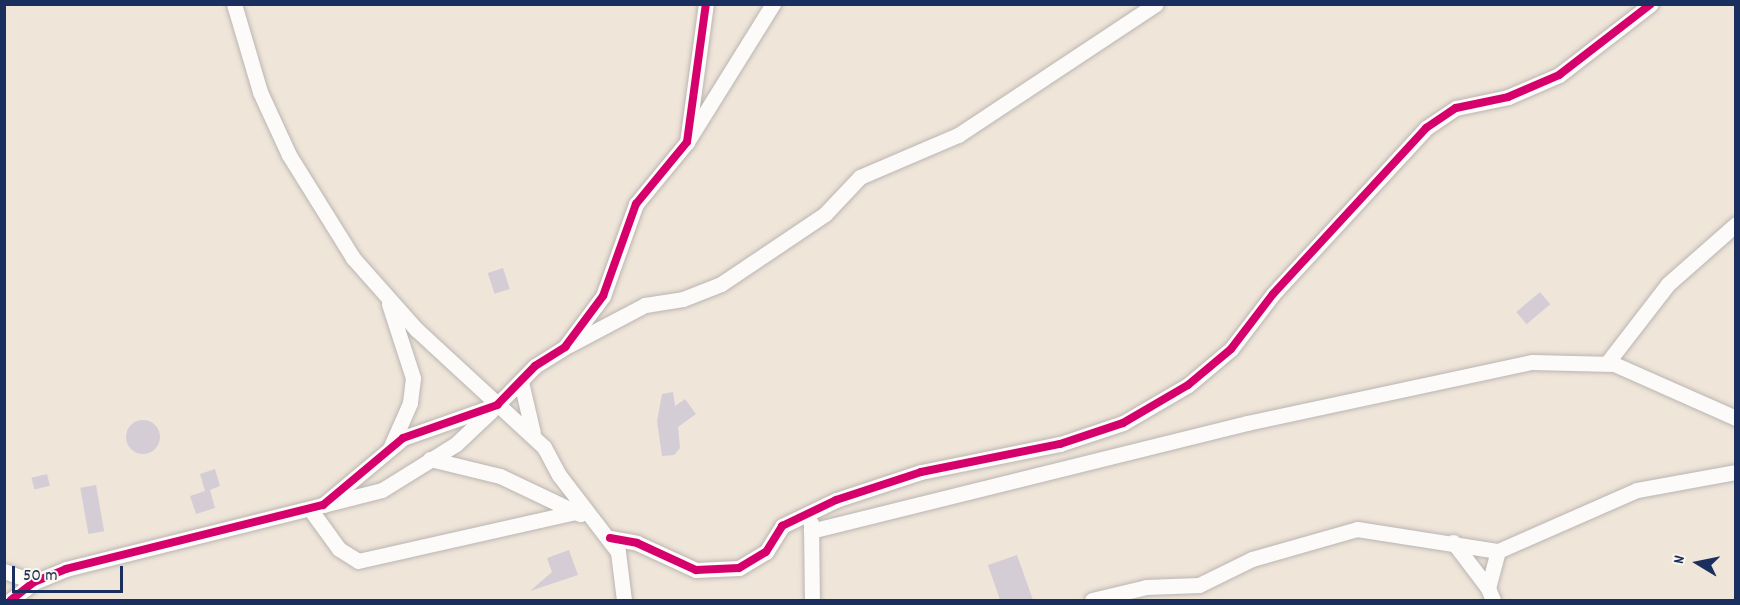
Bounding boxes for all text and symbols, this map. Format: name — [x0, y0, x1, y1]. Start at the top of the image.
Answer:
north arrow — [1668, 533, 1728, 593]
scale bar — [15, 554, 126, 592]
text: N — [1668, 554, 1692, 566]
text: 50 m — [23, 564, 58, 589]

